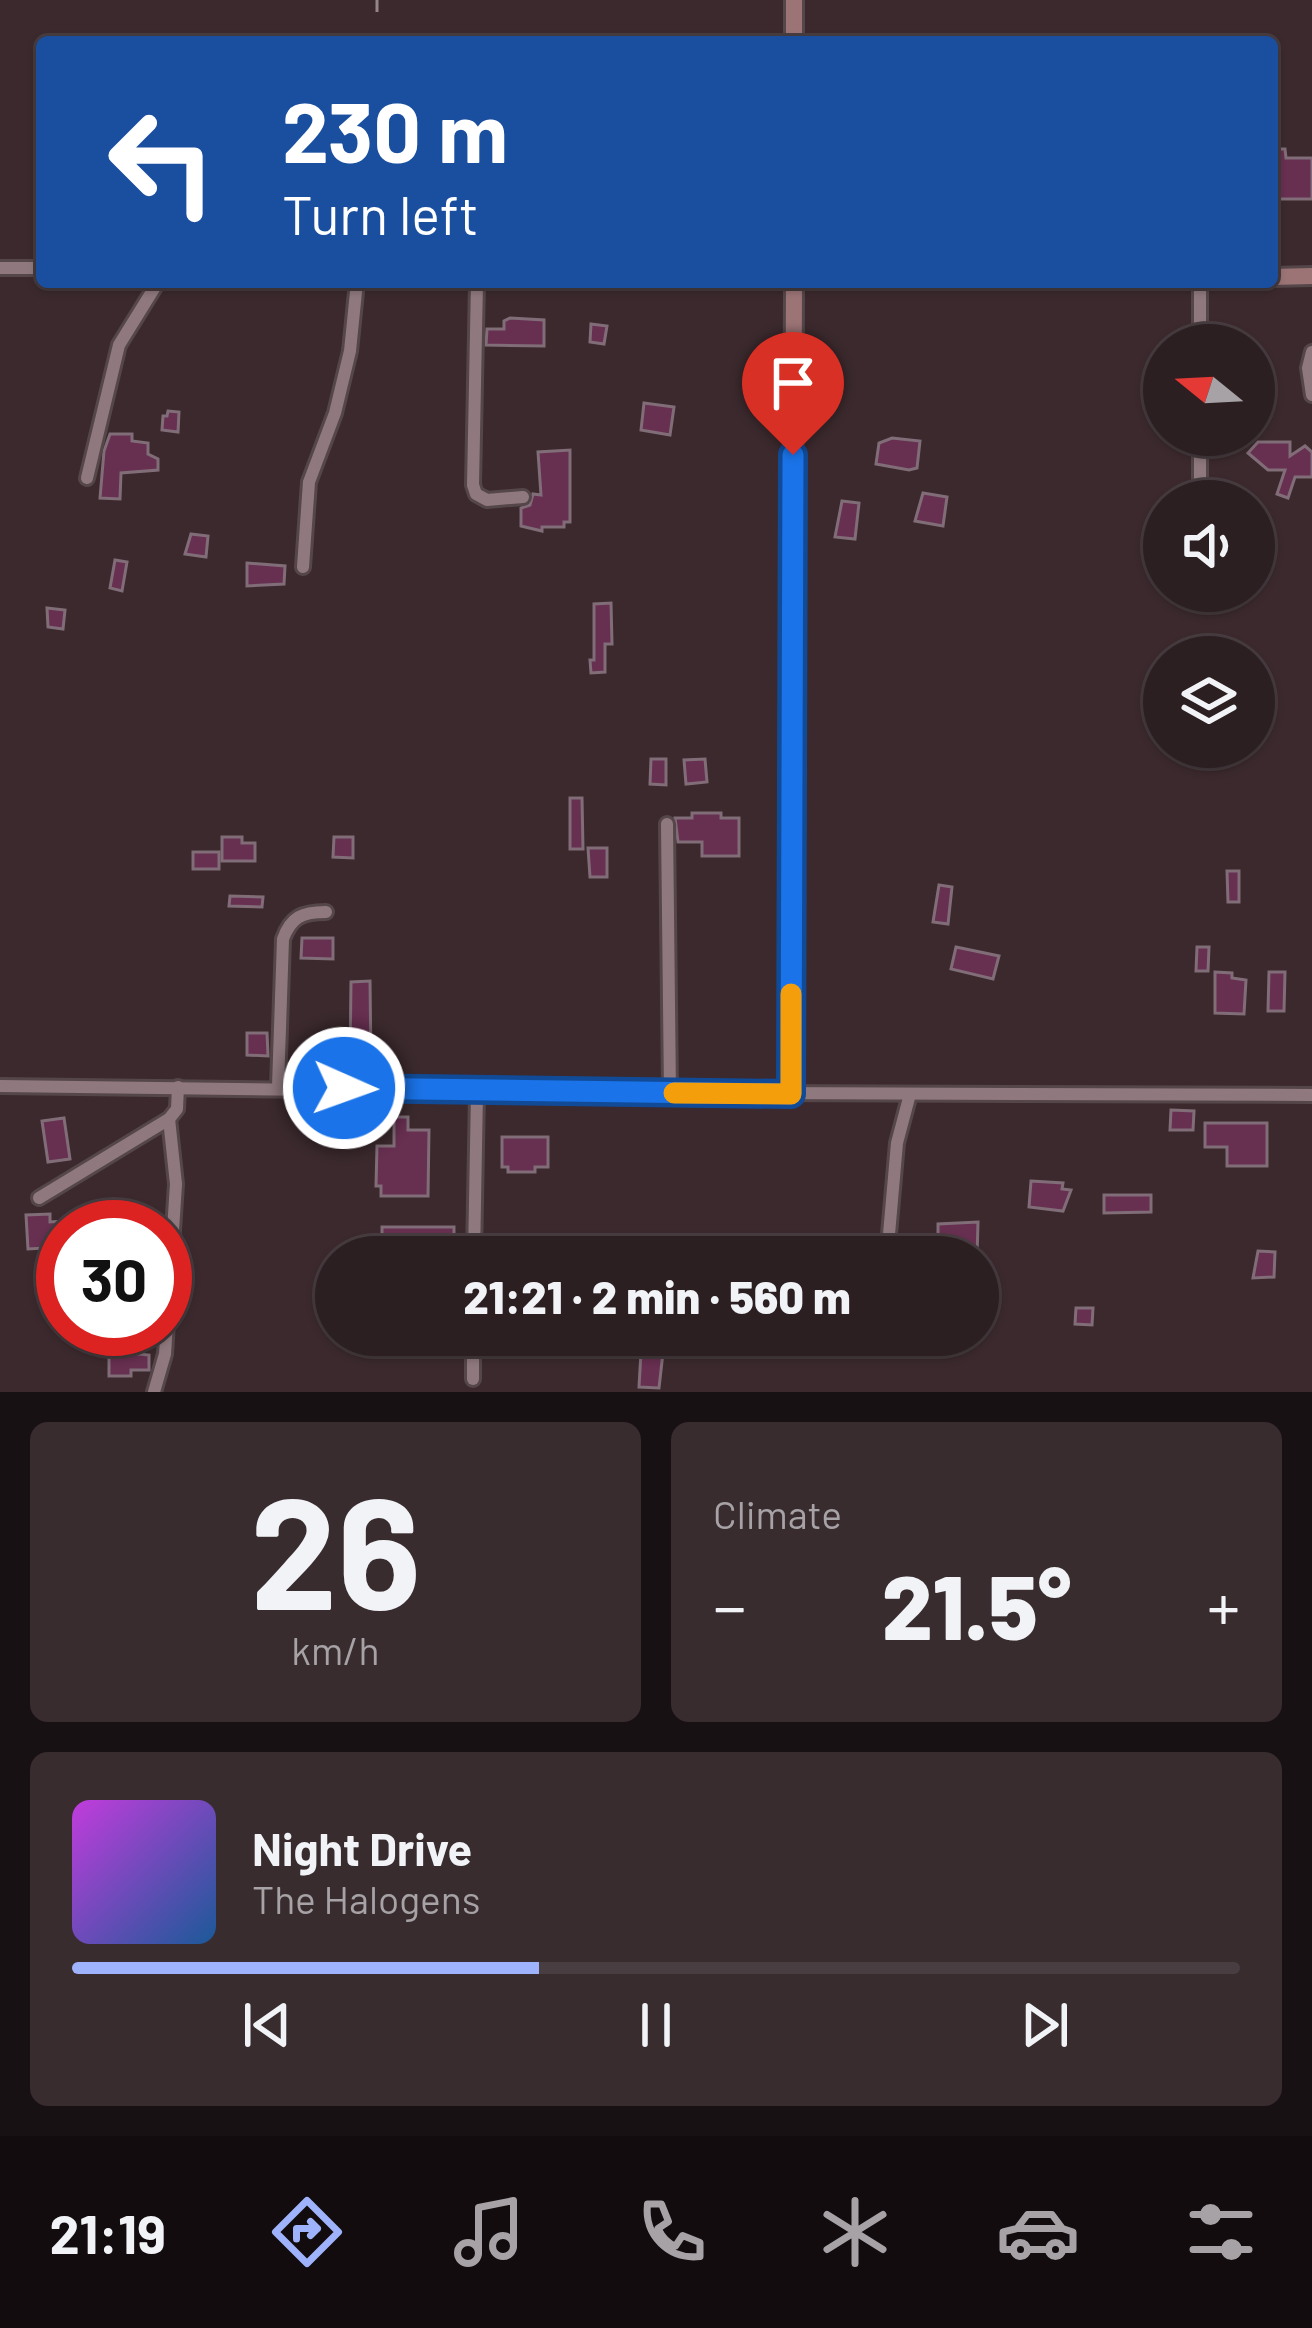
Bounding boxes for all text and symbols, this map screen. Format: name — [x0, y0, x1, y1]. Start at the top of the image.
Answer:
text: 230 m — [282, 79, 508, 180]
icon: left — [84, 84, 240, 240]
text: Turn left — [282, 181, 479, 246]
north arrow — [1143, 324, 1275, 456]
map controls — [1143, 324, 1275, 768]
pin — [742, 332, 844, 455]
icon: arrive — [760, 350, 826, 416]
button: sound — [1143, 480, 1275, 612]
button: layers — [1143, 636, 1275, 768]
position arrow — [281, 1025, 407, 1151]
speed limit sign: 30 — [36, 1200, 192, 1356]
text: 21:21 · 2 min · 560 m — [463, 1269, 851, 1323]
text: 26 — [250, 1454, 421, 1641]
text: Climate — [713, 1490, 842, 1537]
text: 21.5° — [882, 1550, 1071, 1658]
text: − — [713, 1565, 746, 1644]
text: + — [1207, 1565, 1240, 1644]
text: km/h — [291, 1626, 380, 1673]
text: Night Drive — [252, 1821, 472, 1875]
text: The Halogens — [252, 1875, 481, 1922]
icon: previous — [234, 1992, 300, 2058]
icon: pause — [623, 1992, 689, 2058]
icon: next — [1012, 1992, 1078, 2058]
icon: directions — [265, 2190, 349, 2274]
icon: music — [447, 2190, 531, 2274]
icon: phone — [630, 2190, 714, 2274]
icon: climate — [813, 2190, 897, 2274]
icon: car — [996, 2190, 1080, 2274]
icon: filters — [1179, 2190, 1263, 2274]
text: 21:19 — [49, 2200, 166, 2265]

